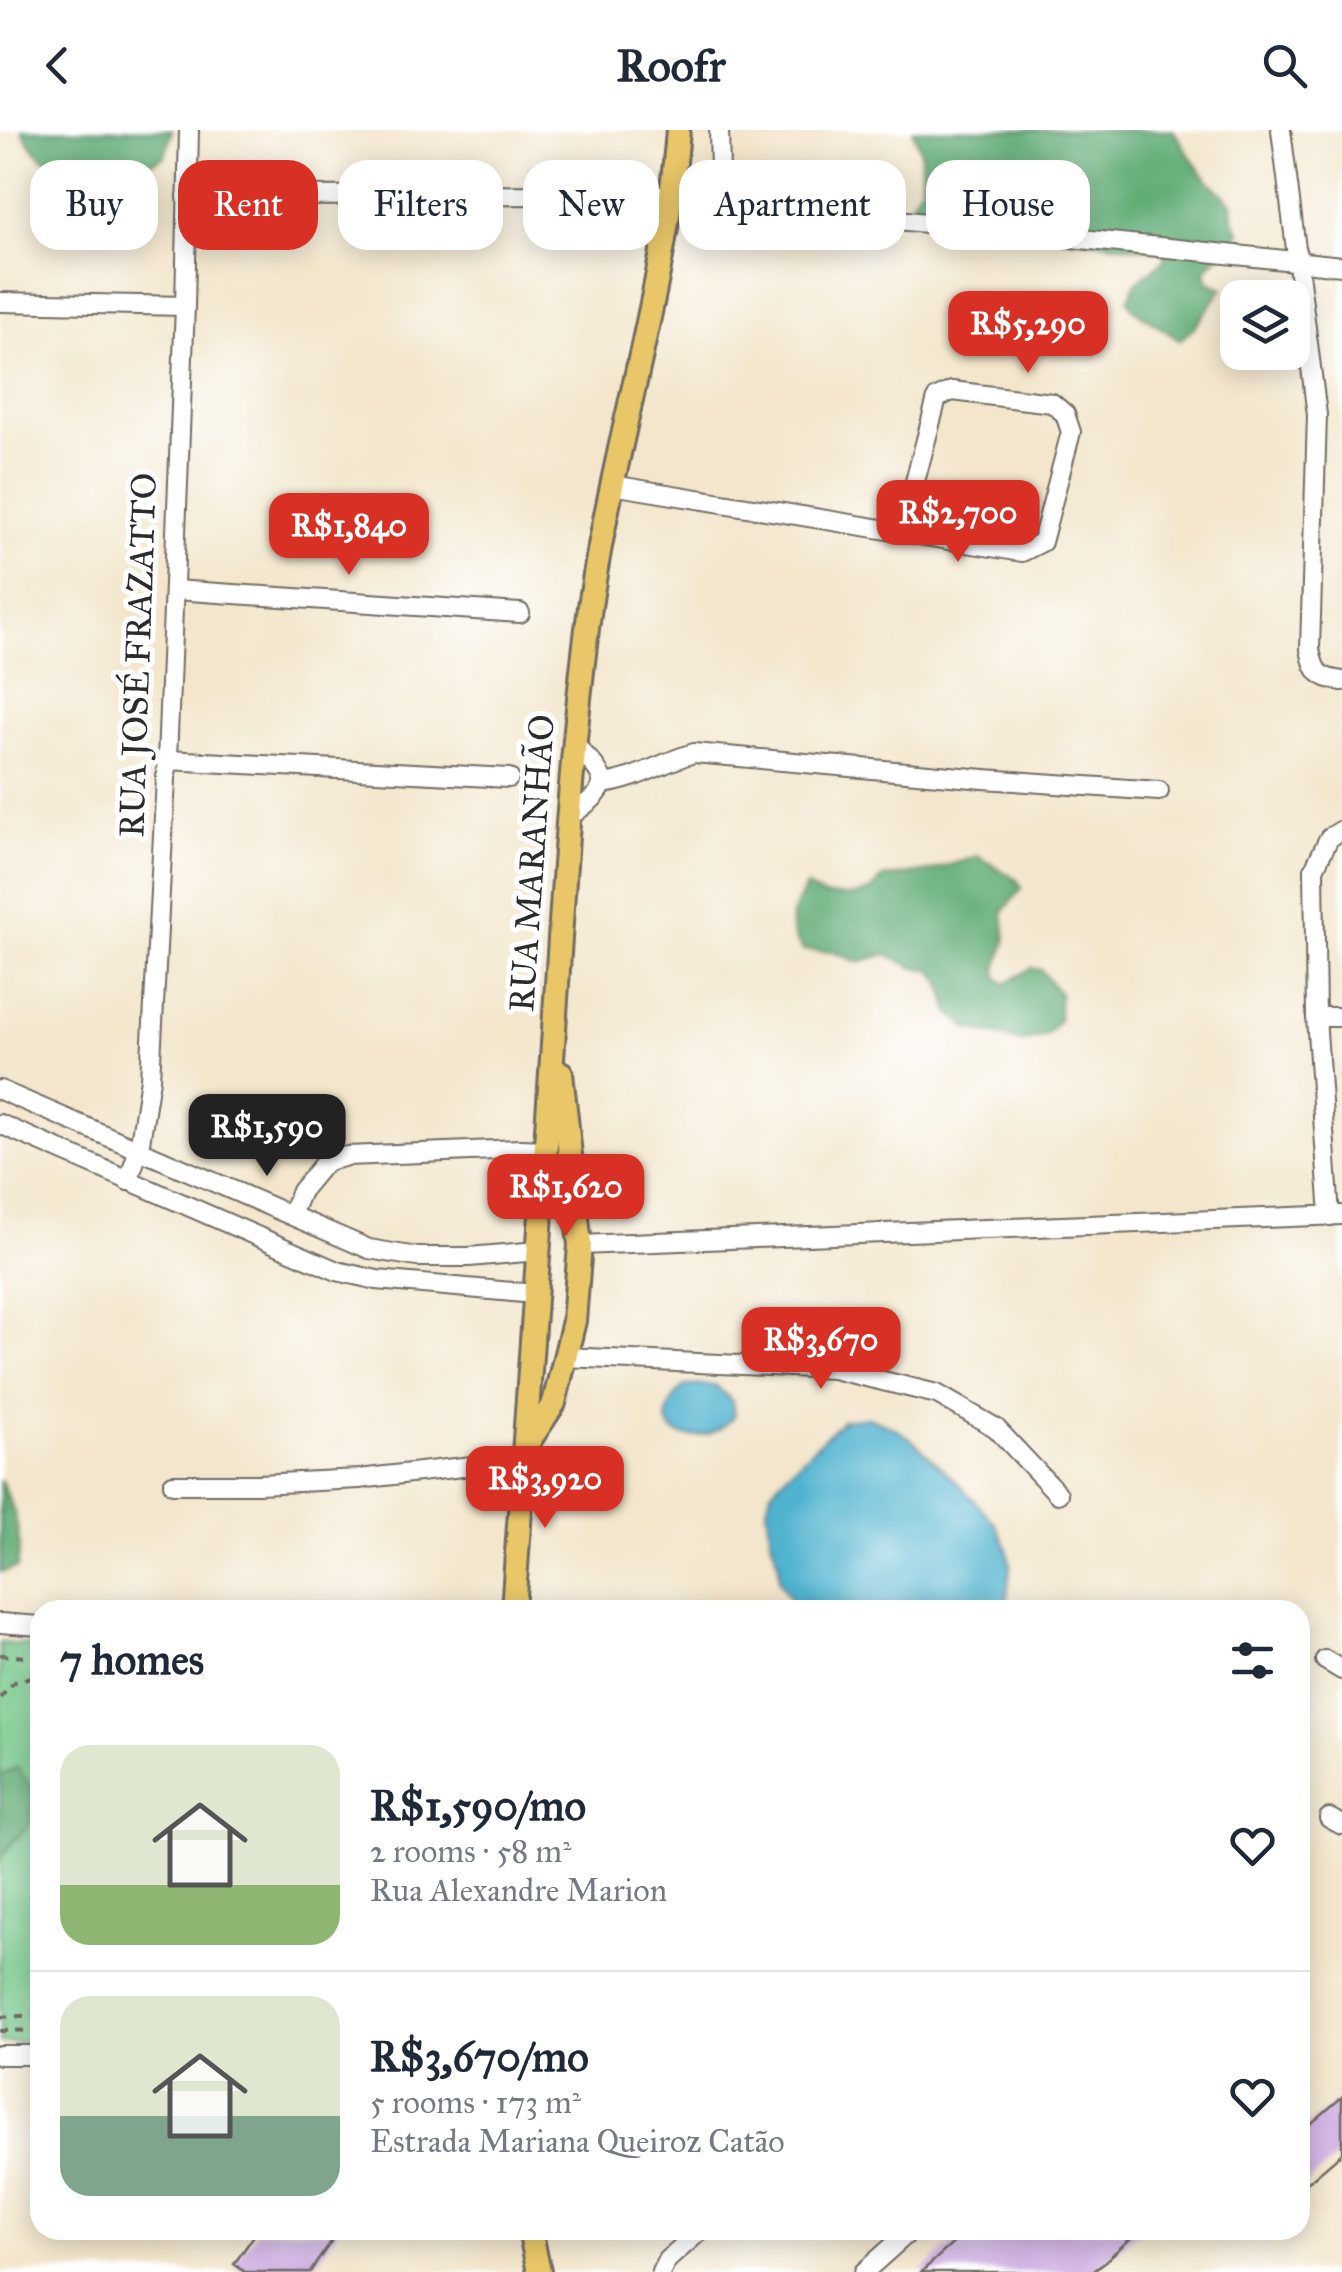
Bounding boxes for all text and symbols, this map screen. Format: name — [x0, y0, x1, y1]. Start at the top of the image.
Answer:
icon: back — [30, 38, 85, 93]
text: Roofr — [616, 38, 726, 93]
icon: search — [1257, 38, 1312, 93]
chip: Buy — [30, 160, 158, 250]
chip: Rent — [178, 160, 318, 250]
chip: Filters — [338, 160, 503, 250]
chip: New — [523, 160, 659, 250]
chip: Apartment — [679, 160, 906, 250]
chip: House — [926, 160, 1090, 250]
map controls — [1220, 280, 1310, 370]
button: layers — [1220, 280, 1310, 370]
pin: R$5,290 — [936, 291, 1120, 376]
text: R$5,290 — [970, 304, 1086, 343]
street label: RUA JOSÉ FRAZATTO — [108, 472, 166, 838]
pin: R$2,700 — [866, 480, 1050, 565]
pin: R$1,840 — [257, 493, 441, 578]
text: R$2,700 — [899, 493, 1017, 532]
text: R$1,840 — [291, 506, 407, 545]
street label: RUA MARANHÃO — [500, 713, 564, 1013]
pin: R$1,590 — [175, 1094, 359, 1179]
text: R$1,590 — [211, 1107, 323, 1146]
pin: R$1,620 — [474, 1154, 658, 1239]
text: R$1,620 — [509, 1167, 623, 1206]
pin: R$3,670 — [729, 1307, 913, 1392]
text: R$3,670 — [764, 1320, 878, 1359]
pin: R$3,920 — [453, 1446, 637, 1531]
text: R$3,920 — [488, 1459, 602, 1498]
icon: filters — [1225, 1633, 1280, 1688]
text: 7 homes — [60, 1634, 204, 1686]
text: R$1,590/mo — [370, 1780, 586, 1832]
icon: home — [140, 1785, 260, 1905]
icon: heart — [1225, 1818, 1280, 1873]
text: 2 rooms · 58 m² — [370, 1832, 571, 1871]
text: Rua Alexandre Marion — [370, 1871, 667, 1910]
text: R$3,670/mo — [370, 2031, 589, 2083]
icon: home — [140, 2036, 260, 2156]
icon: heart — [1225, 2069, 1280, 2124]
text: 5 rooms · 173 m² — [370, 2083, 581, 2122]
text: Estrada Mariana Queiroz Catão — [370, 2122, 785, 2161]

